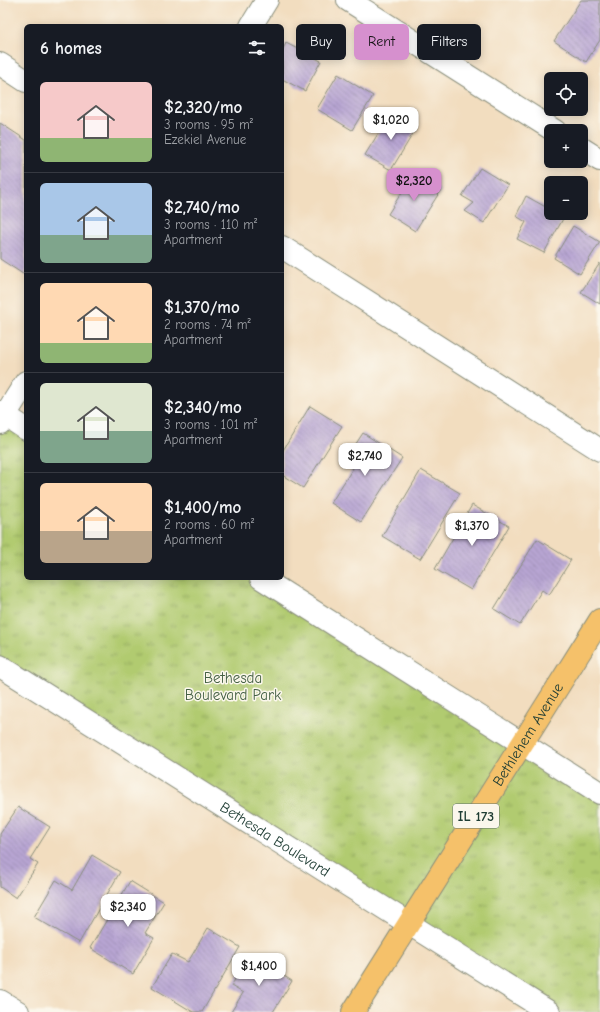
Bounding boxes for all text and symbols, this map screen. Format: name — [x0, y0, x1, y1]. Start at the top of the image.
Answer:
chip: Buy — [296, 24, 346, 60]
chip: Rent — [354, 24, 409, 60]
chip: Filters — [417, 24, 481, 60]
icon: filters — [246, 37, 268, 59]
text: 6 homes — [40, 39, 102, 58]
map controls — [544, 72, 588, 220]
button: locate — [544, 72, 588, 116]
icon: home — [72, 98, 120, 146]
text: $2,320/mo — [164, 98, 242, 117]
pin: $1,020 — [358, 107, 424, 141]
text: $1,020 — [373, 112, 409, 127]
text: 3 rooms · 95 m² — [164, 117, 253, 132]
button: + — [544, 124, 588, 168]
text: Ezekiel Avenue — [164, 132, 246, 147]
pin: $2,320 — [381, 168, 447, 202]
text: $2,320 — [395, 173, 433, 188]
button: − — [544, 176, 588, 220]
text: $2,740/mo — [164, 198, 240, 217]
icon: home — [72, 199, 120, 247]
text: 3 rooms · 110 m² — [164, 217, 257, 232]
text: Apartment — [164, 232, 222, 247]
text: $1,370/mo — [164, 298, 240, 317]
icon: home — [72, 299, 120, 347]
text: 2 rooms · 74 m² — [164, 317, 251, 332]
text: Apartment — [164, 332, 222, 347]
text: $2,340/mo — [164, 398, 242, 417]
icon: home — [72, 399, 120, 447]
text: 3 rooms · 101 m² — [164, 417, 257, 432]
text: Apartment — [164, 432, 222, 447]
pin: $2,740 — [332, 443, 398, 477]
text: $2,740 — [347, 448, 383, 463]
text: $1,400/mo — [164, 498, 241, 517]
icon: home — [72, 499, 120, 547]
pin: $1,370 — [439, 513, 505, 547]
text: 2 rooms · 60 m² — [164, 517, 254, 532]
text: $1,370 — [454, 518, 490, 533]
text: Apartment — [164, 532, 222, 547]
park label: Bethesda Boulevard Park — [185, 669, 282, 704]
street label: Bethlehem Avenue — [489, 679, 567, 789]
street label: Bethesda Boulevard — [217, 798, 333, 881]
road number: IL 173 — [453, 804, 499, 828]
pin: $2,340 — [95, 894, 161, 928]
text: $2,340 — [110, 899, 146, 914]
pin: $1,400 — [226, 953, 292, 987]
text: $1,400 — [241, 958, 277, 973]

